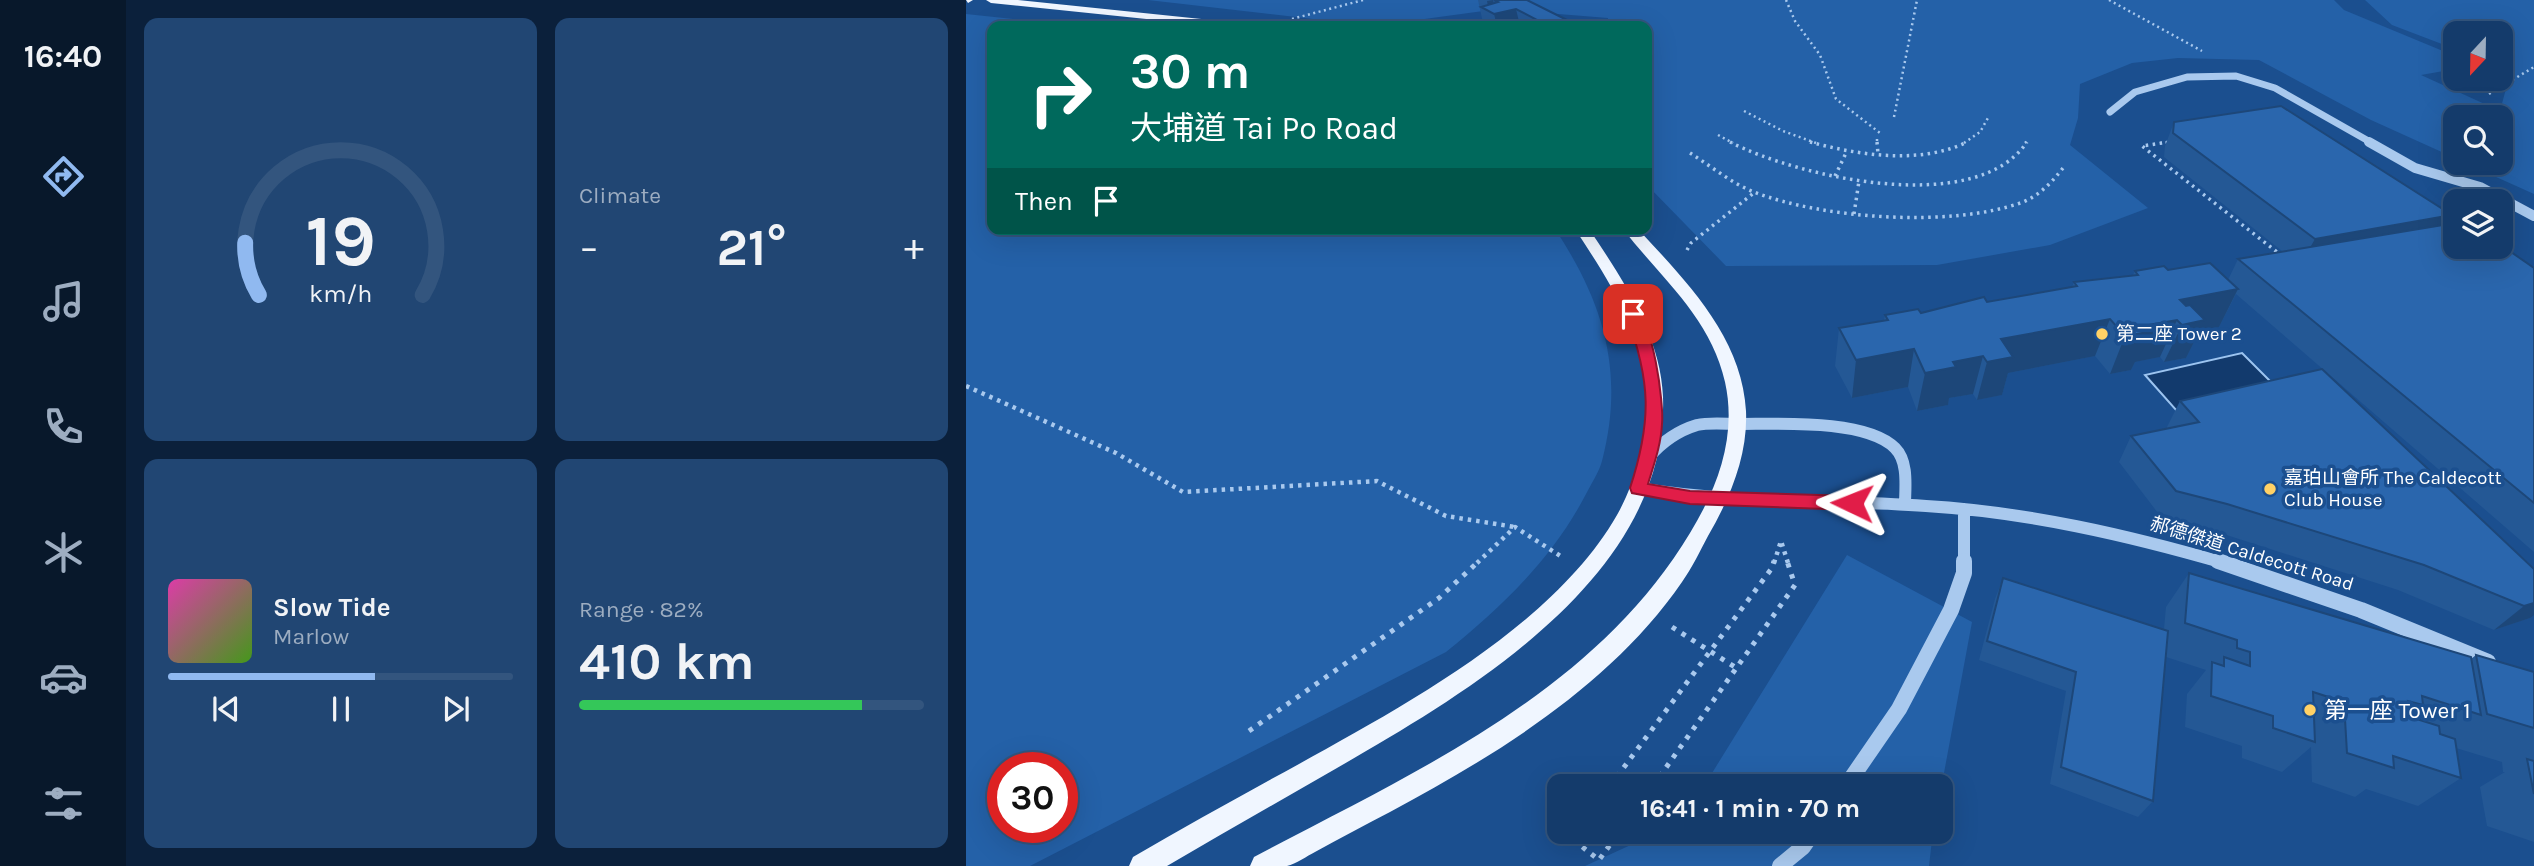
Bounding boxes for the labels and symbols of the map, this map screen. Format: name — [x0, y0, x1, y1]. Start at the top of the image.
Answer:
north arrow — [2443, 21, 2513, 91]
pin — [1603, 284, 1663, 344]
place label: 第二座 Tower 2 — [2116, 323, 2242, 345]
marker: 第二座 Tower 2 — [2094, 326, 2110, 342]
position arrow — [1815, 466, 1889, 540]
place label: 嘉珀山會所 The Caldecott Club House — [2284, 467, 2502, 511]
marker: 嘉珀山會所 The Caldecott Club House — [2262, 481, 2278, 497]
street label: 郝德傑道 Caldecott Road — [2148, 513, 2356, 595]
place label: 第一座 Tower 1 — [2324, 697, 2471, 724]
marker: 第一座 Tower 1 — [2302, 702, 2318, 718]
speed limit sign: 30 — [987, 752, 1078, 843]

